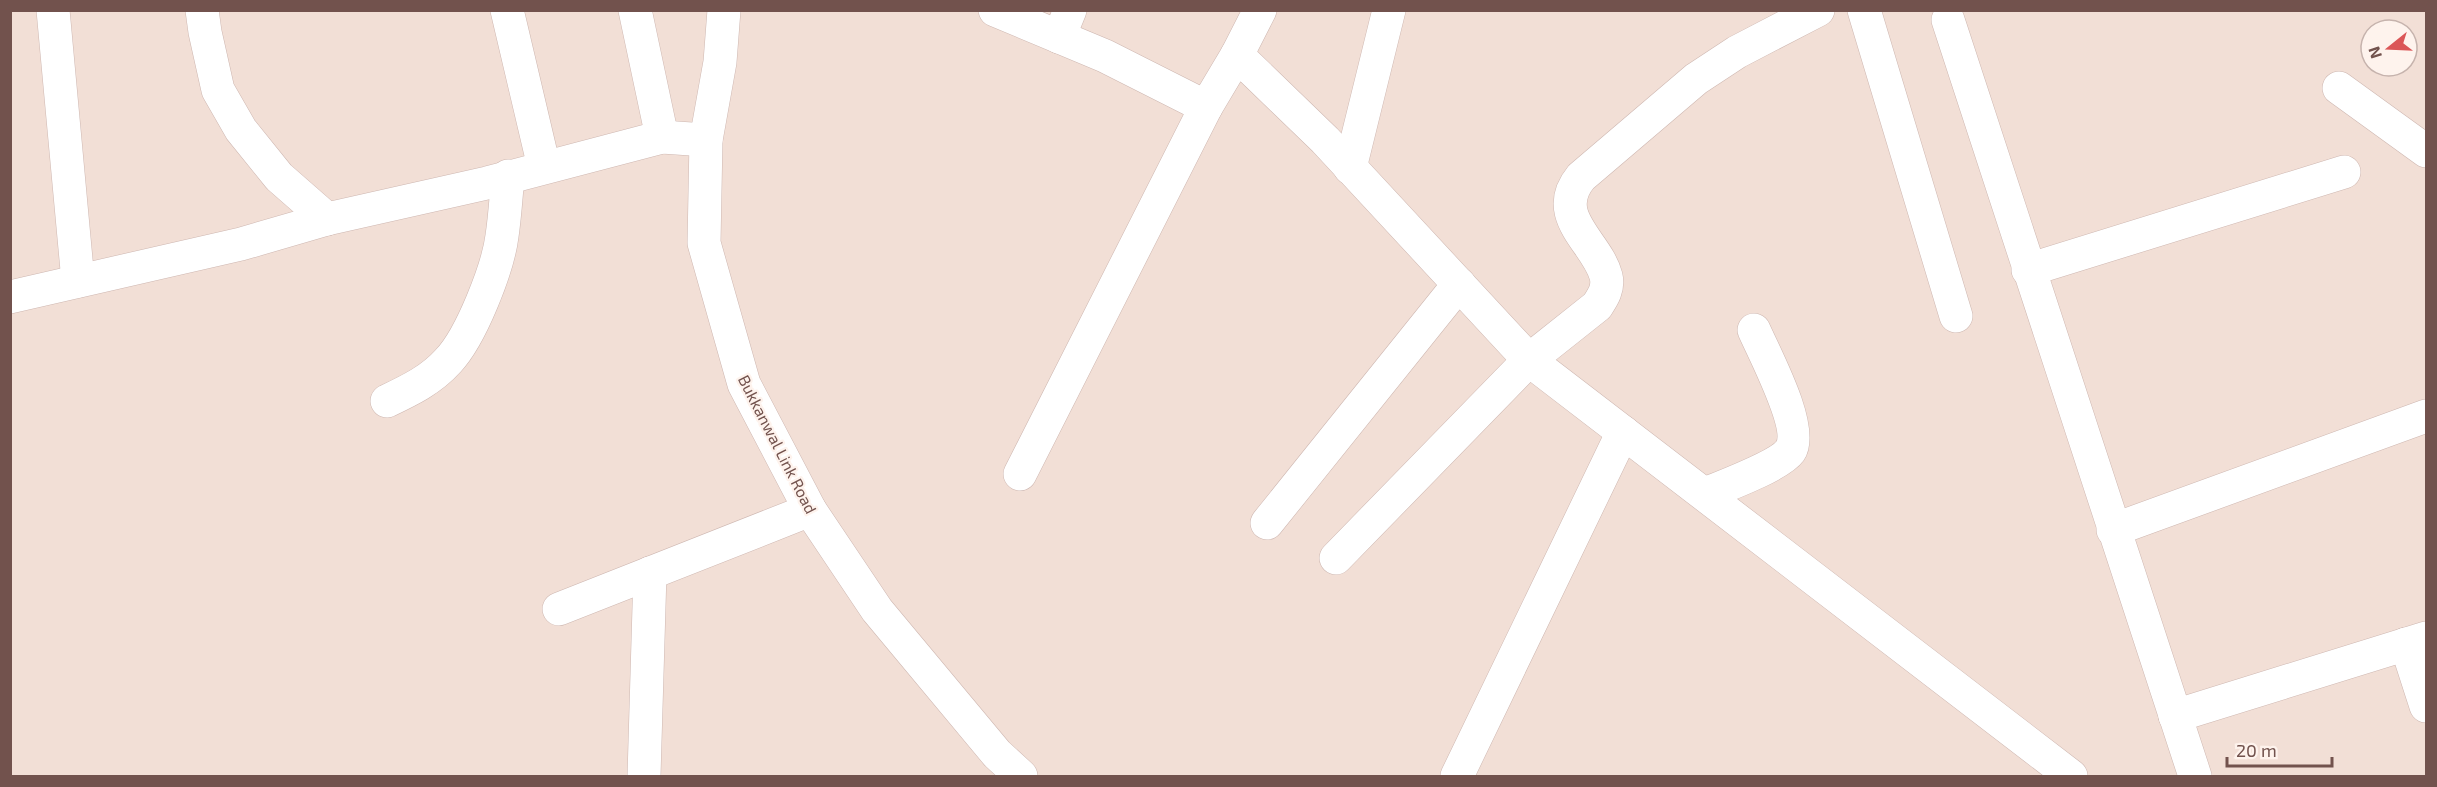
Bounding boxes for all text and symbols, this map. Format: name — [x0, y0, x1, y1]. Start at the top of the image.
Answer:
north arrow — [2359, 18, 2419, 78]
text: N — [2363, 44, 2385, 61]
street label: Bukkanwal Link Road — [735, 371, 821, 517]
scale bar — [2227, 730, 2332, 768]
text: 20 m — [2236, 739, 2277, 761]

